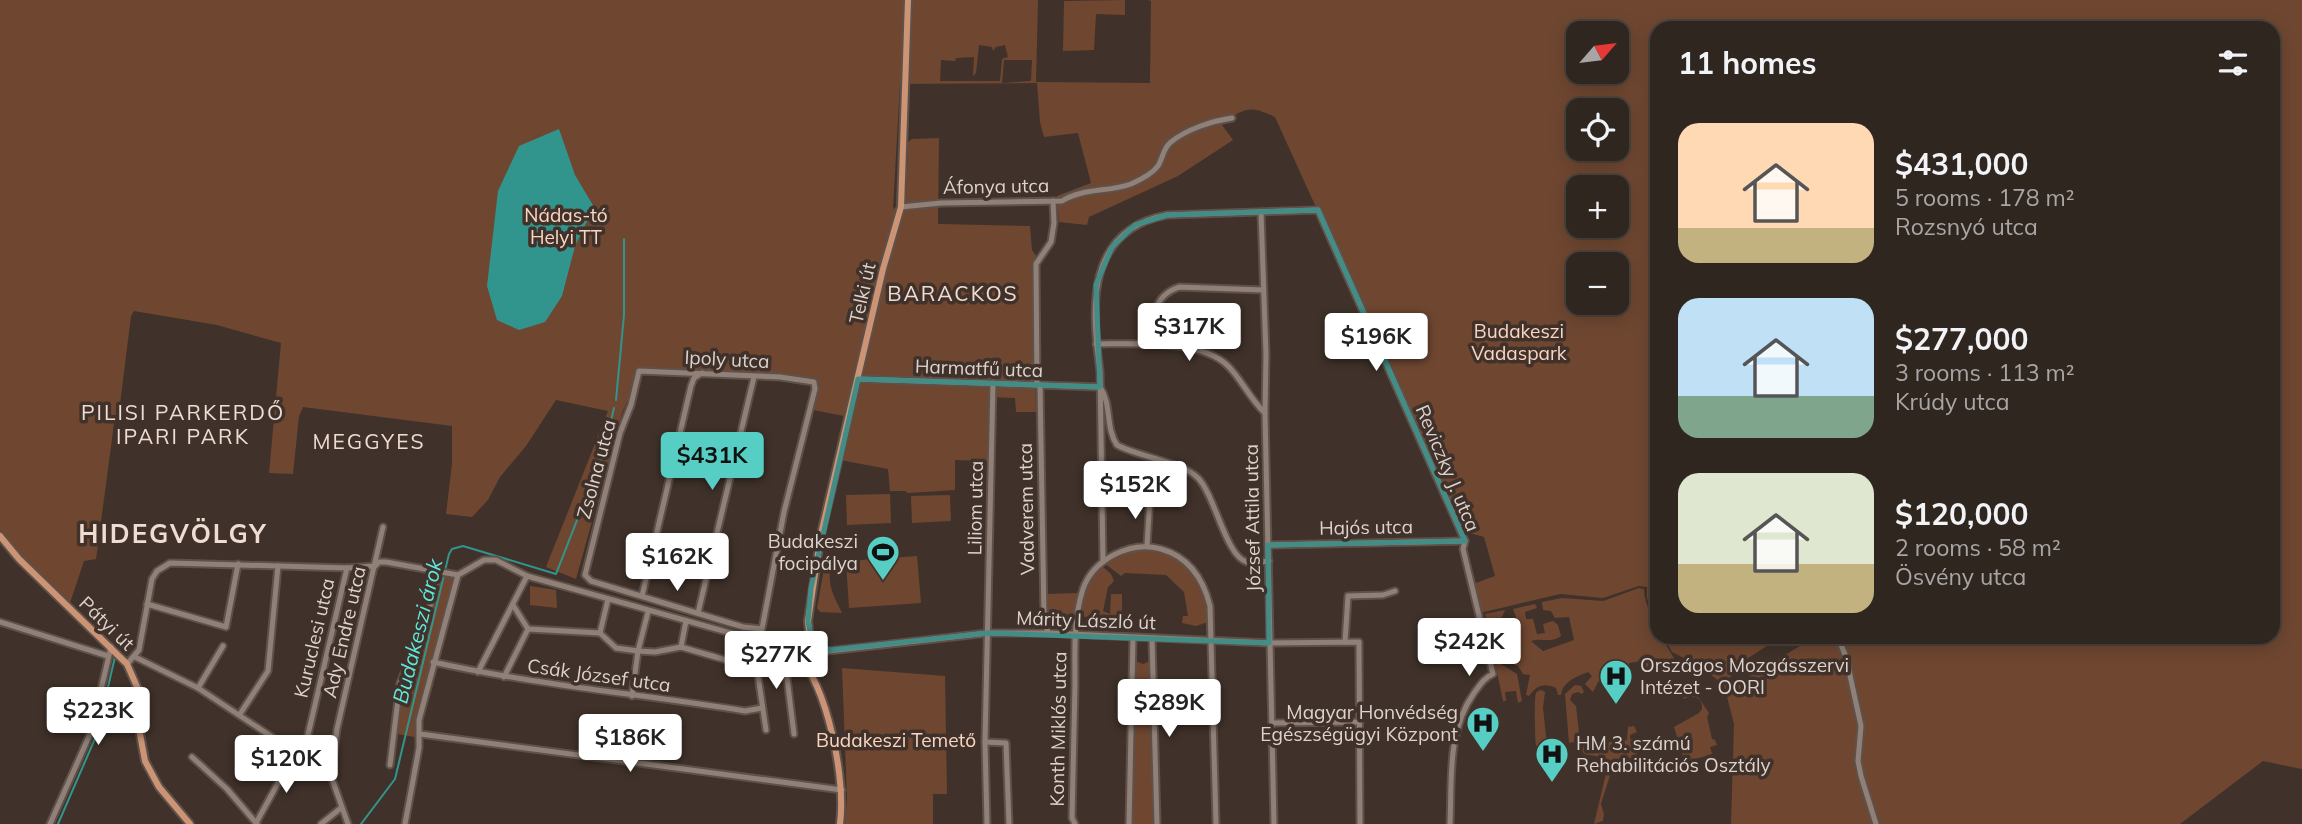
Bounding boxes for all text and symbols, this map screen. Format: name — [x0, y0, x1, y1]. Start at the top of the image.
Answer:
north arrow — [1566, 21, 1629, 84]
map controls — [1566, 21, 1629, 315]
text: 11 homes — [1678, 44, 1817, 82]
icon: filters — [2214, 44, 2252, 82]
button: locate — [1566, 98, 1629, 161]
text: $431,000 — [1895, 145, 2028, 183]
icon: home — [1734, 151, 1818, 235]
street label: Áfonya utca — [943, 173, 1049, 199]
button: + — [1566, 175, 1629, 238]
text: 5 rooms · 178 m² — [1895, 183, 2075, 212]
park label: Nádas-tó Helyi TT — [524, 203, 608, 249]
text: Rozsnyó utca — [1895, 212, 2038, 241]
button: − — [1566, 252, 1629, 315]
street label: Telki út — [843, 260, 881, 326]
district label: BARACKOS — [887, 280, 1019, 306]
pin: $317K — [1140, 304, 1238, 363]
text: $317K — [1154, 311, 1224, 340]
pin: $196K — [1327, 314, 1425, 373]
park label: Budakeszi Vadaspark — [1471, 319, 1567, 365]
text: $277,000 — [1895, 320, 2028, 358]
text: $196K — [1341, 321, 1411, 350]
icon: home — [1734, 326, 1818, 410]
street label: Ipoly utca — [684, 345, 770, 373]
street label: Harmatfű utca — [915, 354, 1043, 382]
text: 3 rooms · 113 m² — [1895, 358, 2075, 387]
text: Krúdy utca — [1895, 387, 2010, 416]
district label: PILISI PARKERDŐ IPARI PARK — [81, 399, 285, 449]
street label: Reviczky J. utca — [1411, 401, 1485, 535]
street label: Zsolna utca — [571, 417, 621, 521]
district label: MEGGYES — [313, 428, 425, 454]
pin: $431K — [663, 433, 761, 492]
text: $431K — [677, 440, 747, 469]
street label: Vadverem utca — [1013, 443, 1039, 575]
street label: József Attila utca — [1239, 444, 1265, 592]
street label: Liliom utca — [962, 460, 988, 556]
pin: $152K — [1086, 462, 1184, 521]
text: $152K — [1100, 469, 1170, 498]
text: $120,000 — [1895, 495, 2028, 533]
icon: home — [1734, 501, 1818, 585]
street label: Hajós utca — [1319, 514, 1413, 540]
district label: HIDEGVÖLGY — [78, 517, 268, 550]
place label: Budakeszi focipálya — [768, 529, 858, 575]
sports icon: Budakeszi focipálya — [864, 533, 902, 582]
text: 2 rooms · 58 m² — [1895, 533, 2061, 562]
pin: $162K — [628, 534, 726, 593]
text: $162K — [642, 541, 712, 570]
water label: Budakeszi árok — [386, 555, 448, 706]
text: Ösvény utca — [1895, 562, 2026, 591]
street label: Ady Endre utca — [317, 564, 371, 700]
street label: Kuruclesi utca — [289, 576, 339, 700]
street label: Pátyi út — [74, 591, 140, 655]
street label: Márity László út — [1016, 606, 1157, 634]
pin: $242K — [1420, 618, 1518, 678]
text: $242K — [1434, 626, 1504, 655]
pin: $277K — [727, 632, 825, 691]
text: $277K — [741, 639, 811, 668]
street label: Konth Miklós utca — [1045, 651, 1071, 807]
street label: Csák József utca — [526, 653, 672, 697]
place label: Országos Mozgásszervi Intézet - OORI — [1640, 653, 1849, 699]
hospital icon: Országos Mozgásszervi Intézet - OORI — [1597, 657, 1635, 706]
pin: $289K — [1120, 680, 1218, 739]
text: $289K — [1134, 687, 1204, 716]
pin: $223K — [49, 688, 147, 747]
text: $223K — [63, 695, 133, 724]
place label: Magyar Honvédség Egészségügyi Központ — [1260, 700, 1458, 746]
hospital icon: Magyar Honvédség Egészségügyi Központ — [1464, 704, 1502, 753]
pin: $186K — [581, 714, 679, 774]
text: $186K — [595, 722, 665, 751]
park label: Budakeszi Temető — [816, 728, 976, 752]
place label: HM 3. számú Rehabilitációs Osztály — [1576, 731, 1771, 777]
hospital icon: HM 3. számú Rehabilitációs Osztály — [1533, 735, 1571, 784]
pin: $120K — [237, 736, 335, 795]
text: $120K — [251, 743, 321, 772]

